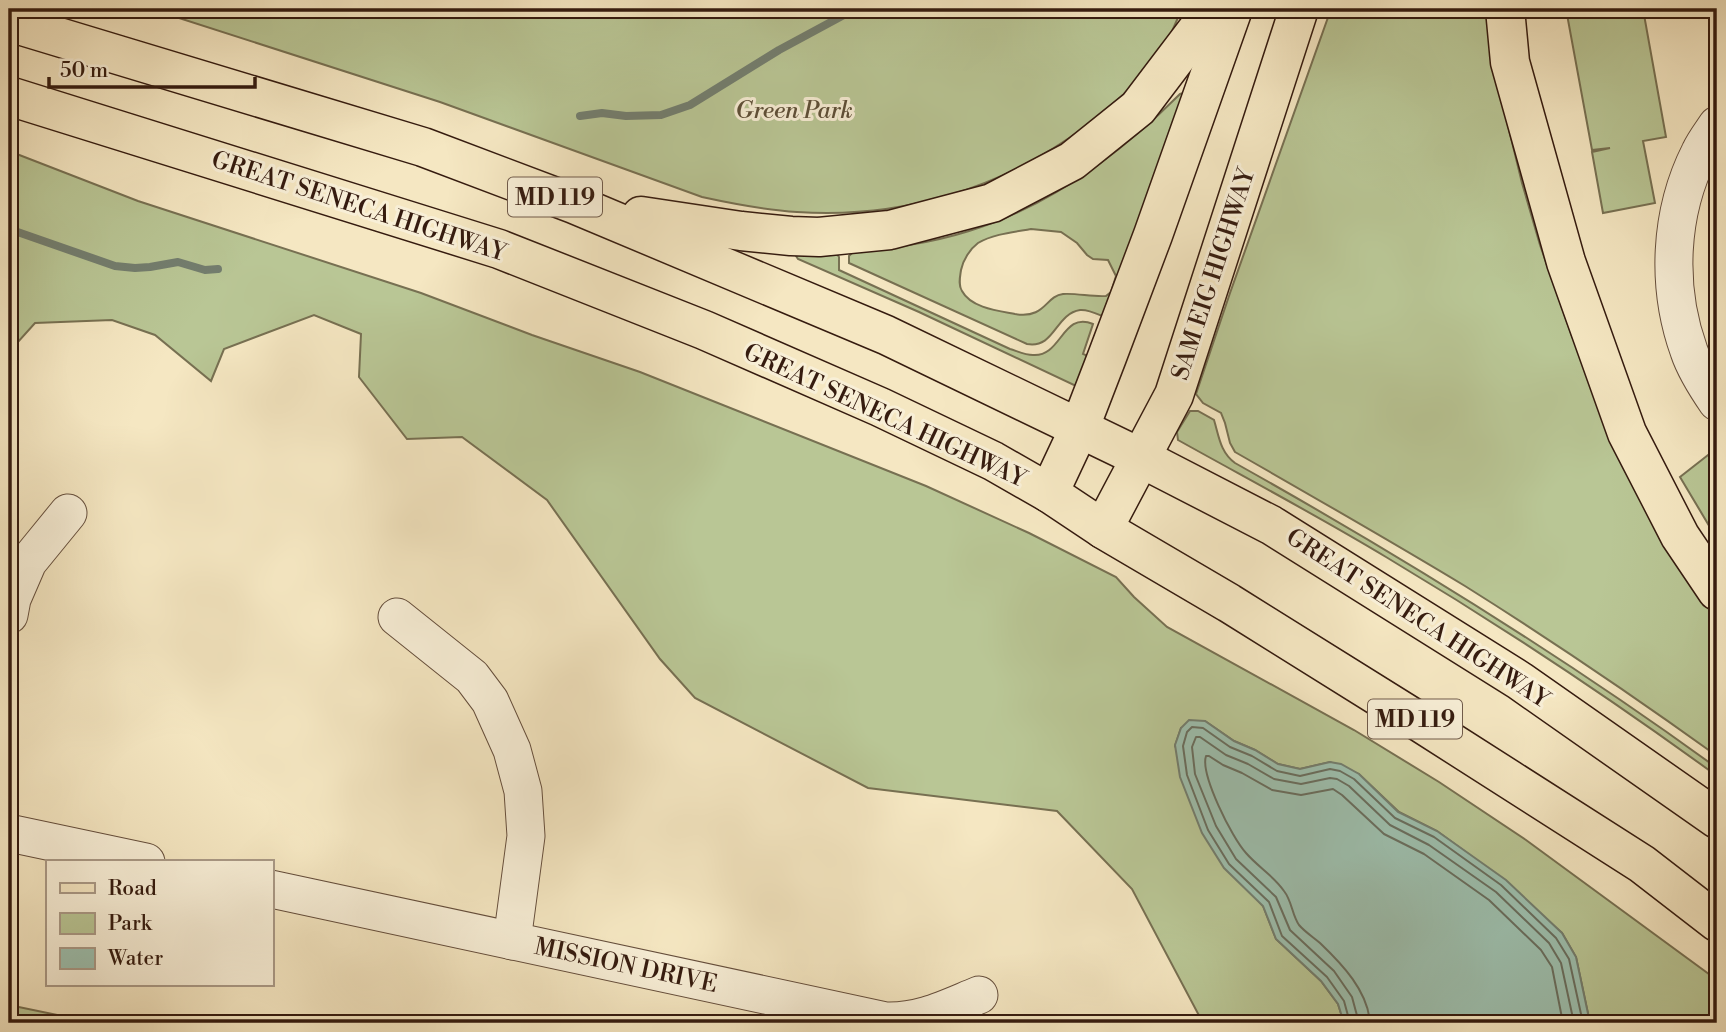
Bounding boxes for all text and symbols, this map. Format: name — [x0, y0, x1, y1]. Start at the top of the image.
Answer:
scale bar — [49, 46, 256, 90]
text: 50 m — [60, 58, 108, 84]
park label: Green Park — [735, 96, 853, 126]
street label: GREAT SENECA HIGHWAY — [208, 145, 511, 269]
street label: SAM EIG HIGHWAY — [1166, 164, 1263, 384]
road number: MD 119 — [508, 178, 602, 216]
street label: GREAT SENECA HIGHWAY — [739, 337, 1032, 495]
street label: GREAT SENECA HIGHWAY — [1280, 522, 1556, 716]
road number: MD 119 — [1368, 699, 1462, 738]
legend — [46, 860, 273, 986]
text: Road — [108, 876, 157, 902]
text: Park — [108, 911, 153, 937]
street label: MISSION DRIVE — [532, 932, 720, 1000]
text: Water — [107, 946, 163, 972]

